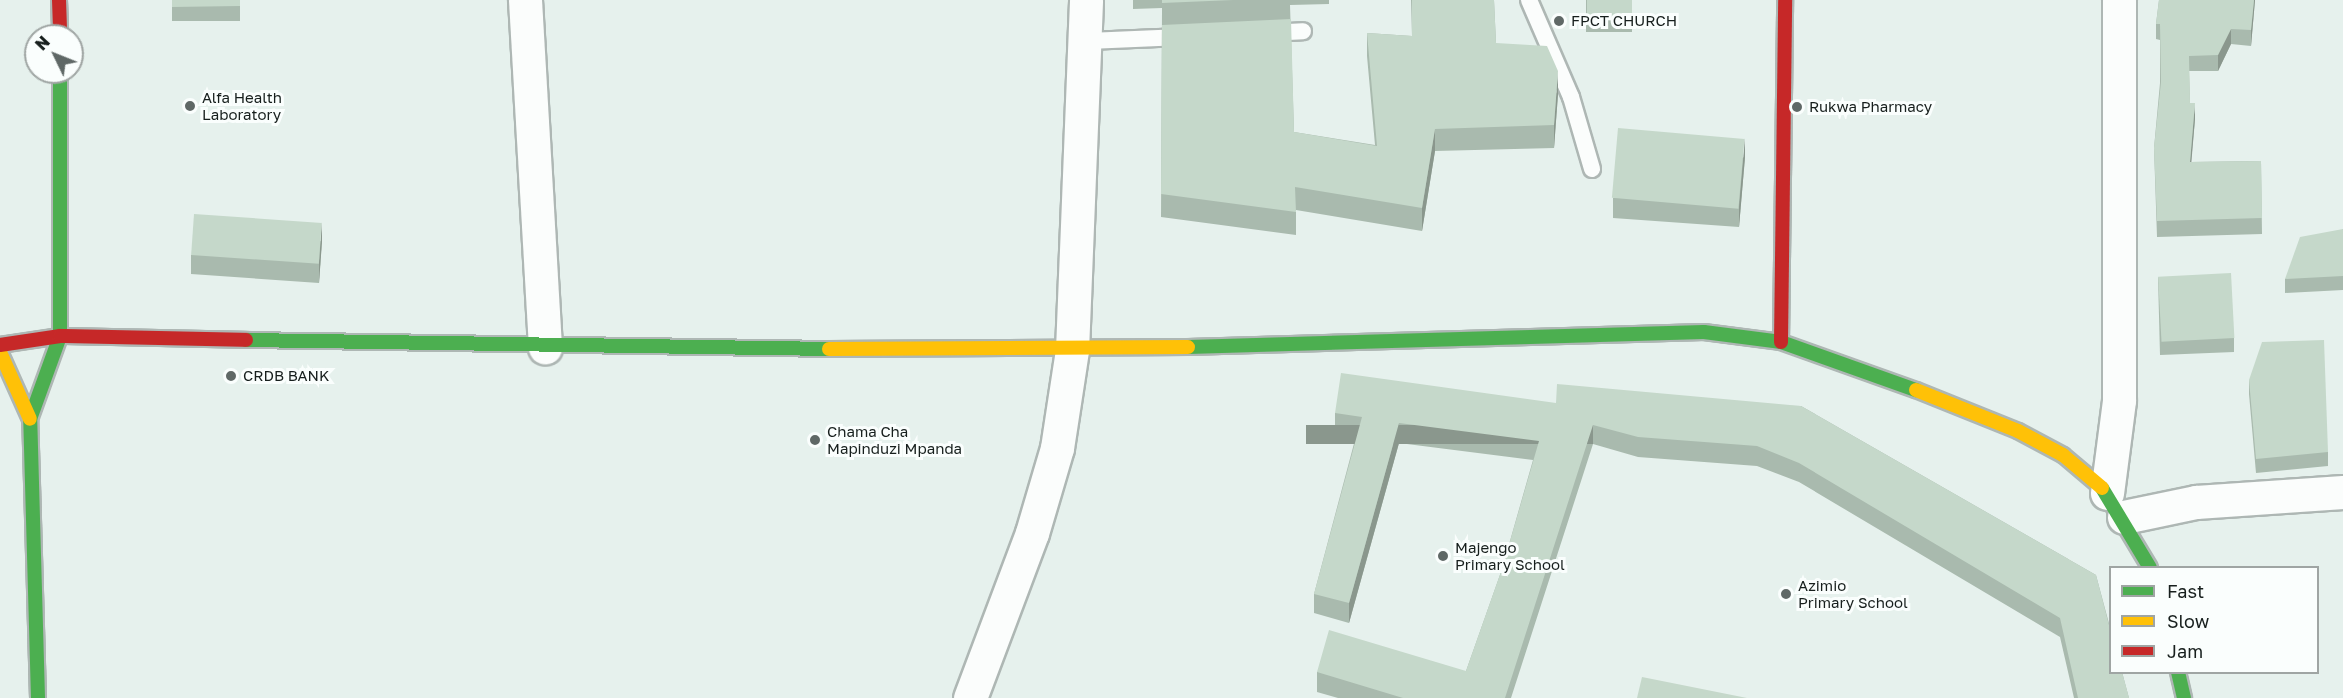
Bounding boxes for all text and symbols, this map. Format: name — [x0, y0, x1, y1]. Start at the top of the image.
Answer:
place label: FPCT CHURCH — [1571, 12, 1677, 30]
marker: FPCT CHURCH — [1552, 14, 1566, 28]
north arrow — [24, 24, 84, 84]
text: N — [31, 32, 54, 54]
place label: Alfa Health Laboratory — [202, 88, 282, 123]
place label: Rukwa Pharmacy — [1809, 98, 1932, 116]
marker: Alfa Health Laboratory — [183, 99, 197, 113]
marker: Rukwa Pharmacy — [1790, 100, 1804, 114]
place label: CRDB BANK — [243, 367, 329, 385]
marker: CRDB BANK — [224, 369, 238, 383]
place label: Chama Cha Mapinduzi Mpanda — [827, 422, 962, 457]
marker: Chama Cha Mapinduzi Mpanda — [808, 433, 822, 447]
place label: Majengo Primary School — [1455, 538, 1565, 573]
marker: Majengo Primary School — [1436, 549, 1450, 563]
legend — [2109, 566, 2319, 674]
place label: Azimio Primary School — [1798, 576, 1908, 611]
text: Fast — [2167, 580, 2204, 602]
marker: Azimio Primary School — [1779, 587, 1793, 601]
text: Slow — [2167, 610, 2209, 632]
text: Jam — [2167, 640, 2203, 662]

